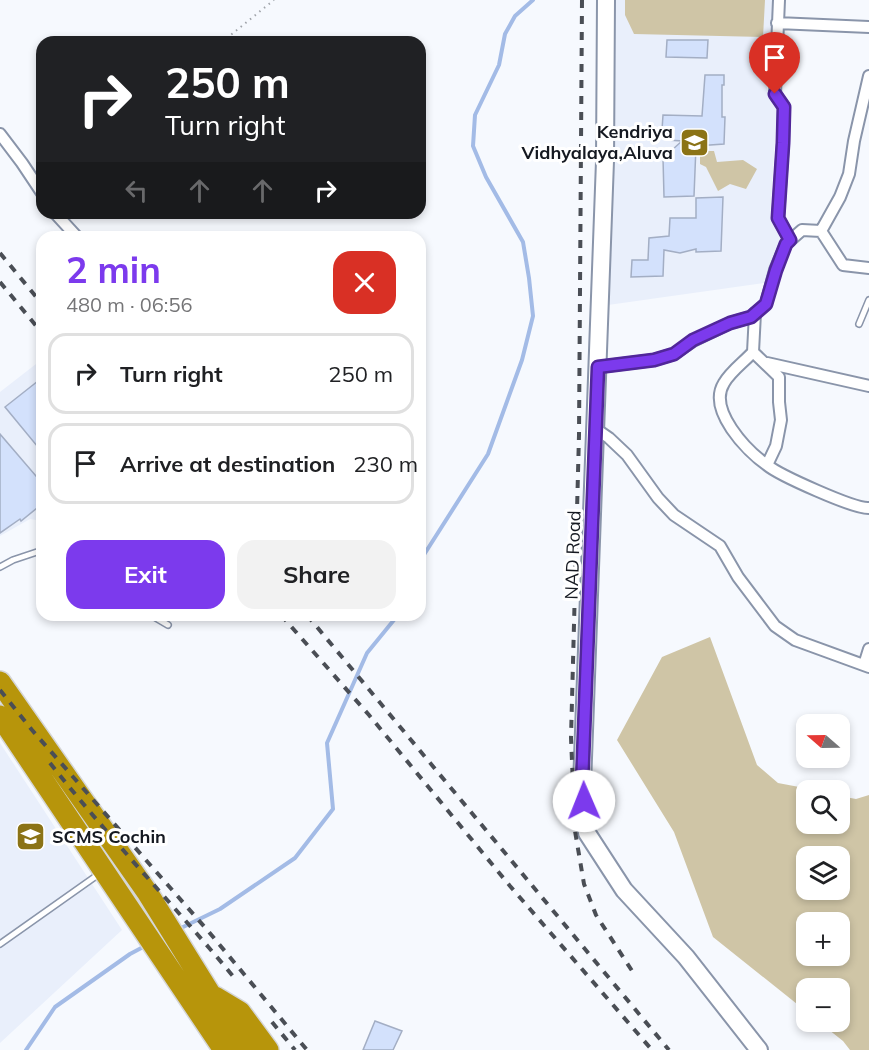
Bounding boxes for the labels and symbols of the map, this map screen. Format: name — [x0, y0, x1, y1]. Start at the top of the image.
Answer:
pin — [749, 32, 800, 94]
place label: Kendriya Vidhyalaya,Aluva — [521, 120, 673, 164]
school or university icon: Kendriya Vidhyalaya,Aluva — [678, 126, 710, 158]
street label: NAD Road — [559, 510, 586, 600]
north arrow — [796, 714, 850, 768]
position arrow — [552, 769, 616, 833]
school or university icon: SCMS Cochin — [15, 821, 47, 853]
place label: SCMS Cochin — [52, 825, 166, 848]

